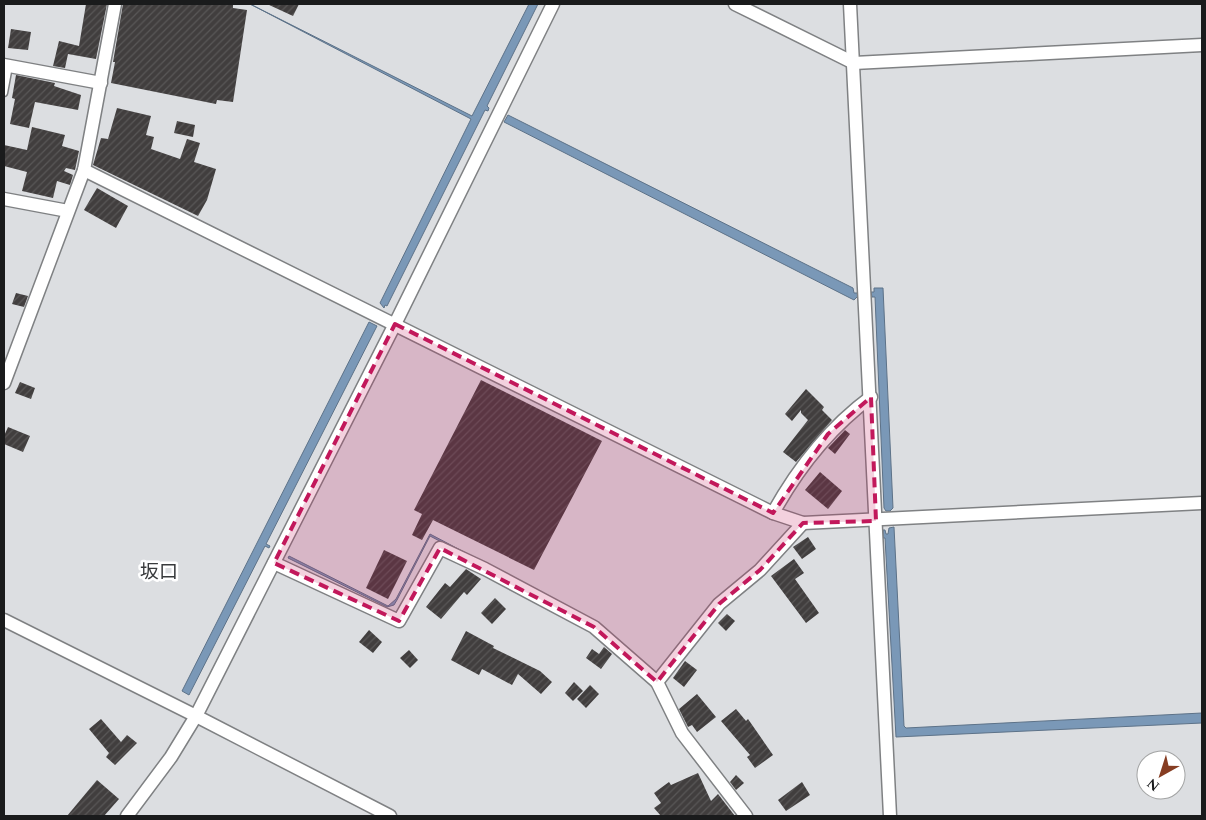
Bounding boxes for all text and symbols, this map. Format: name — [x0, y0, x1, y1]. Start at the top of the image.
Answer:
district label: 坂口 — [140, 558, 178, 587]
north arrow — [1136, 750, 1186, 800]
text: N — [1142, 773, 1164, 796]

